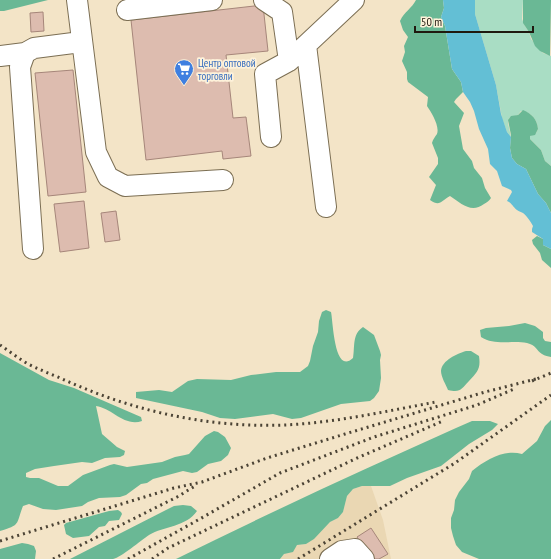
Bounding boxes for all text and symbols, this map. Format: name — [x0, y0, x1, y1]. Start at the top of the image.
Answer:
scale bar — [415, 8, 533, 34]
text: 50 m — [421, 14, 442, 29]
place label: Центр оптовой торговли — [198, 56, 256, 83]
supermarket icon: Центр оптовой торговли — [173, 58, 195, 86]

